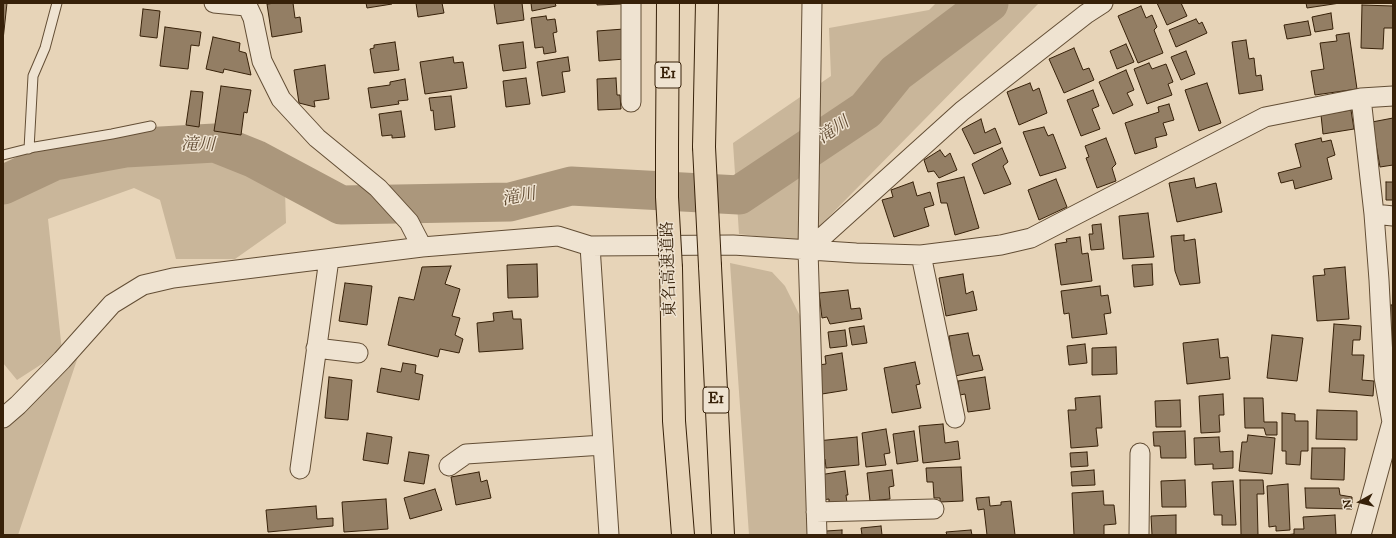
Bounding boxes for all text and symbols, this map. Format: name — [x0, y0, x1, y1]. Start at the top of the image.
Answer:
road number: E1 — [655, 62, 681, 88]
water label: 滝川 — [814, 113, 854, 149]
water label: 滝川 — [181, 136, 215, 156]
water label: 滝川 — [500, 185, 538, 211]
street label: 東名高速道路 — [659, 221, 681, 317]
road number: E1 — [703, 387, 729, 413]
north arrow — [1340, 482, 1380, 522]
text: N — [1341, 498, 1356, 509]

